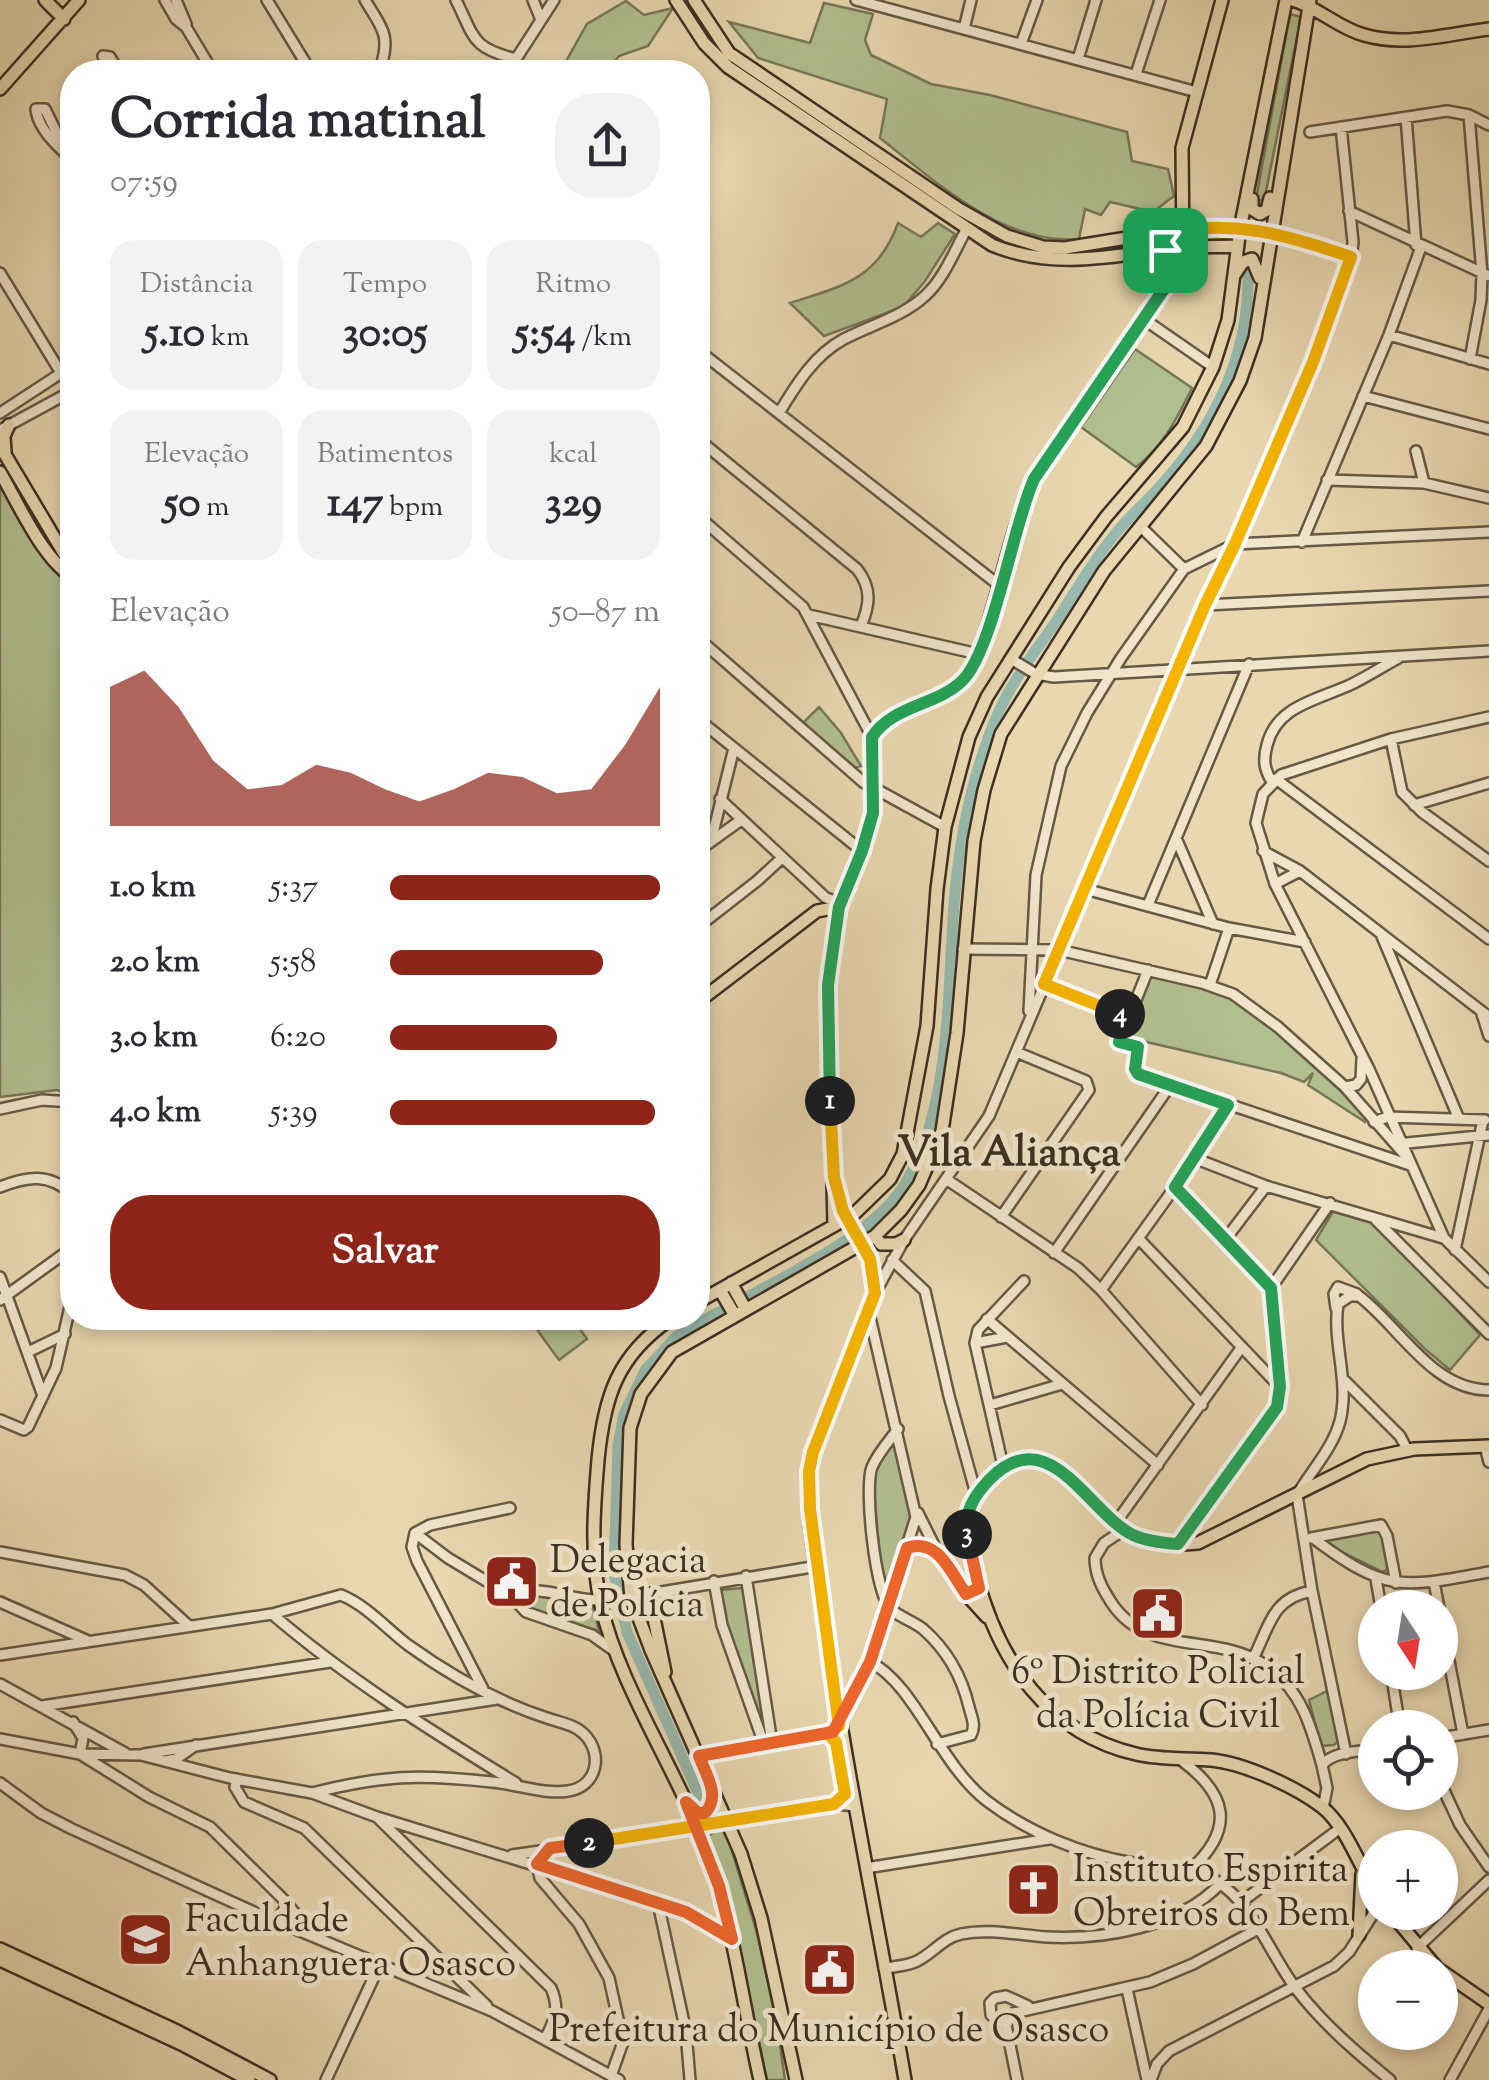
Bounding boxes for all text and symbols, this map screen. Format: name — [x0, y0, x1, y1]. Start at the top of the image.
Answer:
text: Corrida matinal — [110, 83, 486, 162]
button: share — [555, 93, 660, 198]
text: 07:59 — [110, 160, 178, 206]
pin — [1123, 208, 1208, 293]
icon: arrive — [1138, 223, 1193, 278]
text: Distância — [140, 265, 253, 305]
text: Tempo — [343, 265, 427, 305]
text: Ritmo — [535, 265, 611, 305]
text: 5.10 — [144, 305, 205, 365]
text: 30:05 — [342, 305, 428, 365]
text: 5:54 — [515, 305, 575, 365]
text: km — [205, 318, 249, 358]
text: /km — [575, 318, 632, 358]
text: Elevação — [144, 435, 249, 475]
text: Batimentos — [317, 435, 453, 475]
text: kcal — [549, 435, 597, 475]
text: 50 — [164, 475, 200, 535]
text: 147 — [327, 475, 383, 535]
text: 329 — [545, 475, 602, 535]
text: m — [200, 488, 230, 528]
text: bpm — [383, 488, 443, 528]
text: Elevação — [110, 590, 230, 636]
text: 50–87 m — [551, 590, 660, 636]
text: 1.0 km — [110, 865, 196, 911]
text: 5:37 — [270, 865, 318, 911]
text: 2.0 km — [110, 940, 200, 986]
text: 5:58 — [270, 940, 316, 986]
pin: 4 — [1095, 989, 1145, 1039]
text: 4 — [1113, 994, 1127, 1034]
text: 3.0 km — [110, 1015, 198, 1061]
text: 6:20 — [270, 1015, 326, 1061]
pin: 1 — [805, 1076, 855, 1126]
text: 1 — [825, 1081, 835, 1121]
text: 4.0 km — [110, 1090, 201, 1136]
text: 5:39 — [270, 1090, 317, 1136]
district label: Vila Aliança — [897, 1125, 1121, 1185]
button: Salvar — [110, 1195, 660, 1310]
pin: 3 — [942, 1509, 992, 1559]
text: 3 — [961, 1514, 973, 1554]
place label: Delegacia de Polícia — [550, 1536, 707, 1634]
public building icon: Delegacia de Polícia — [481, 1551, 541, 1611]
public building icon: 6º Distrito Policial da Polícia Civil — [1128, 1583, 1188, 1643]
north arrow — [1358, 1590, 1458, 1690]
map controls — [1358, 1590, 1458, 2050]
place label: 6º Distrito Policial da Polícia Civil — [1011, 1647, 1305, 1745]
button: locate — [1358, 1710, 1458, 1810]
pin: 2 — [564, 1818, 614, 1868]
text: 2 — [582, 1823, 596, 1863]
button: + — [1358, 1830, 1458, 1930]
place label: Instituto Espirita Obreiros do Bem — [1073, 1845, 1350, 1943]
church icon: Instituto Espirita Obreiros do Bem — [1004, 1860, 1064, 1920]
place label: Faculdade Anhanguera Osasco — [185, 1895, 516, 1993]
school or university icon: Faculdade Anhanguera Osasco — [116, 1910, 176, 1970]
public building icon: Prefeitura do Município de Osasco — [799, 1940, 859, 2000]
button: − — [1358, 1950, 1458, 2050]
place label: Prefeitura do Município de Osasco — [549, 2005, 1109, 2059]

